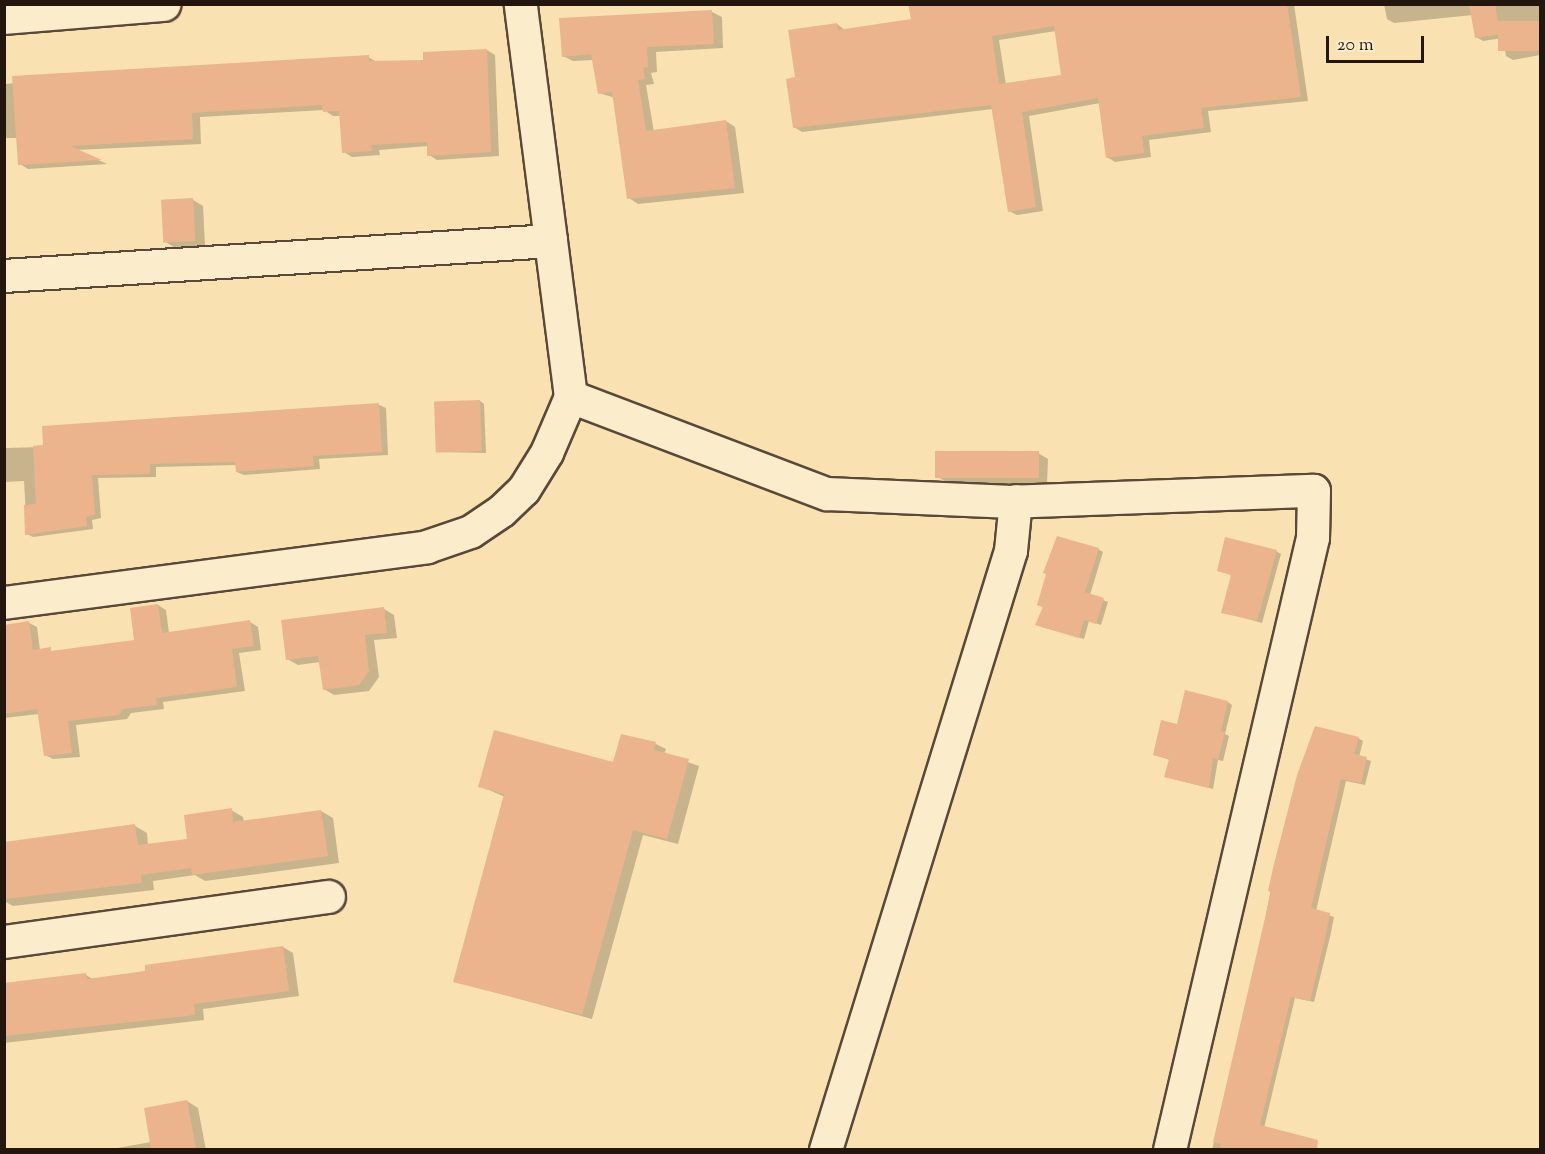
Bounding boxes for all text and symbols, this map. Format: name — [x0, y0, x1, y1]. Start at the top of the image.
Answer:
scale bar — [1329, 24, 1426, 62]
text: 20 m — [1337, 33, 1374, 59]

